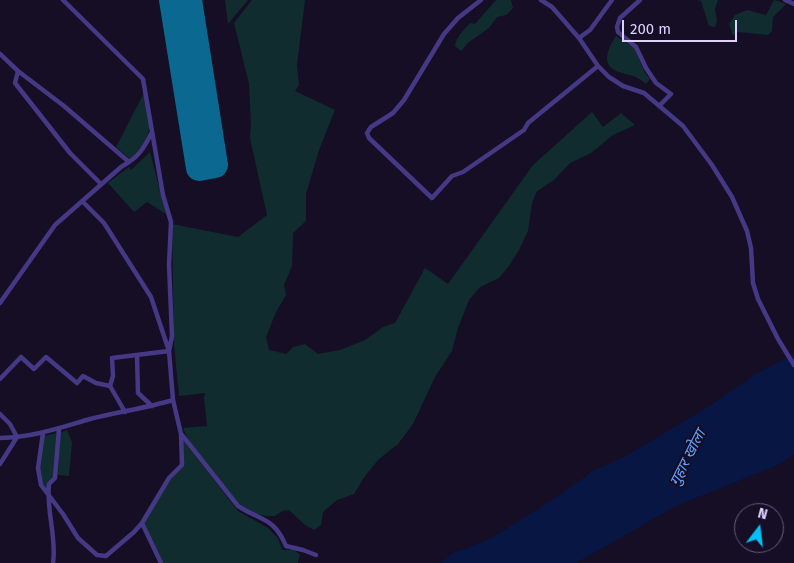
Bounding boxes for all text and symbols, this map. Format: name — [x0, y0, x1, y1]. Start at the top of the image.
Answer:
scale bar — [624, 10, 739, 42]
text: 200 m — [630, 20, 671, 38]
water label: गुहार खोला — [666, 427, 710, 489]
north arrow — [734, 503, 784, 553]
text: N — [756, 505, 769, 523]

